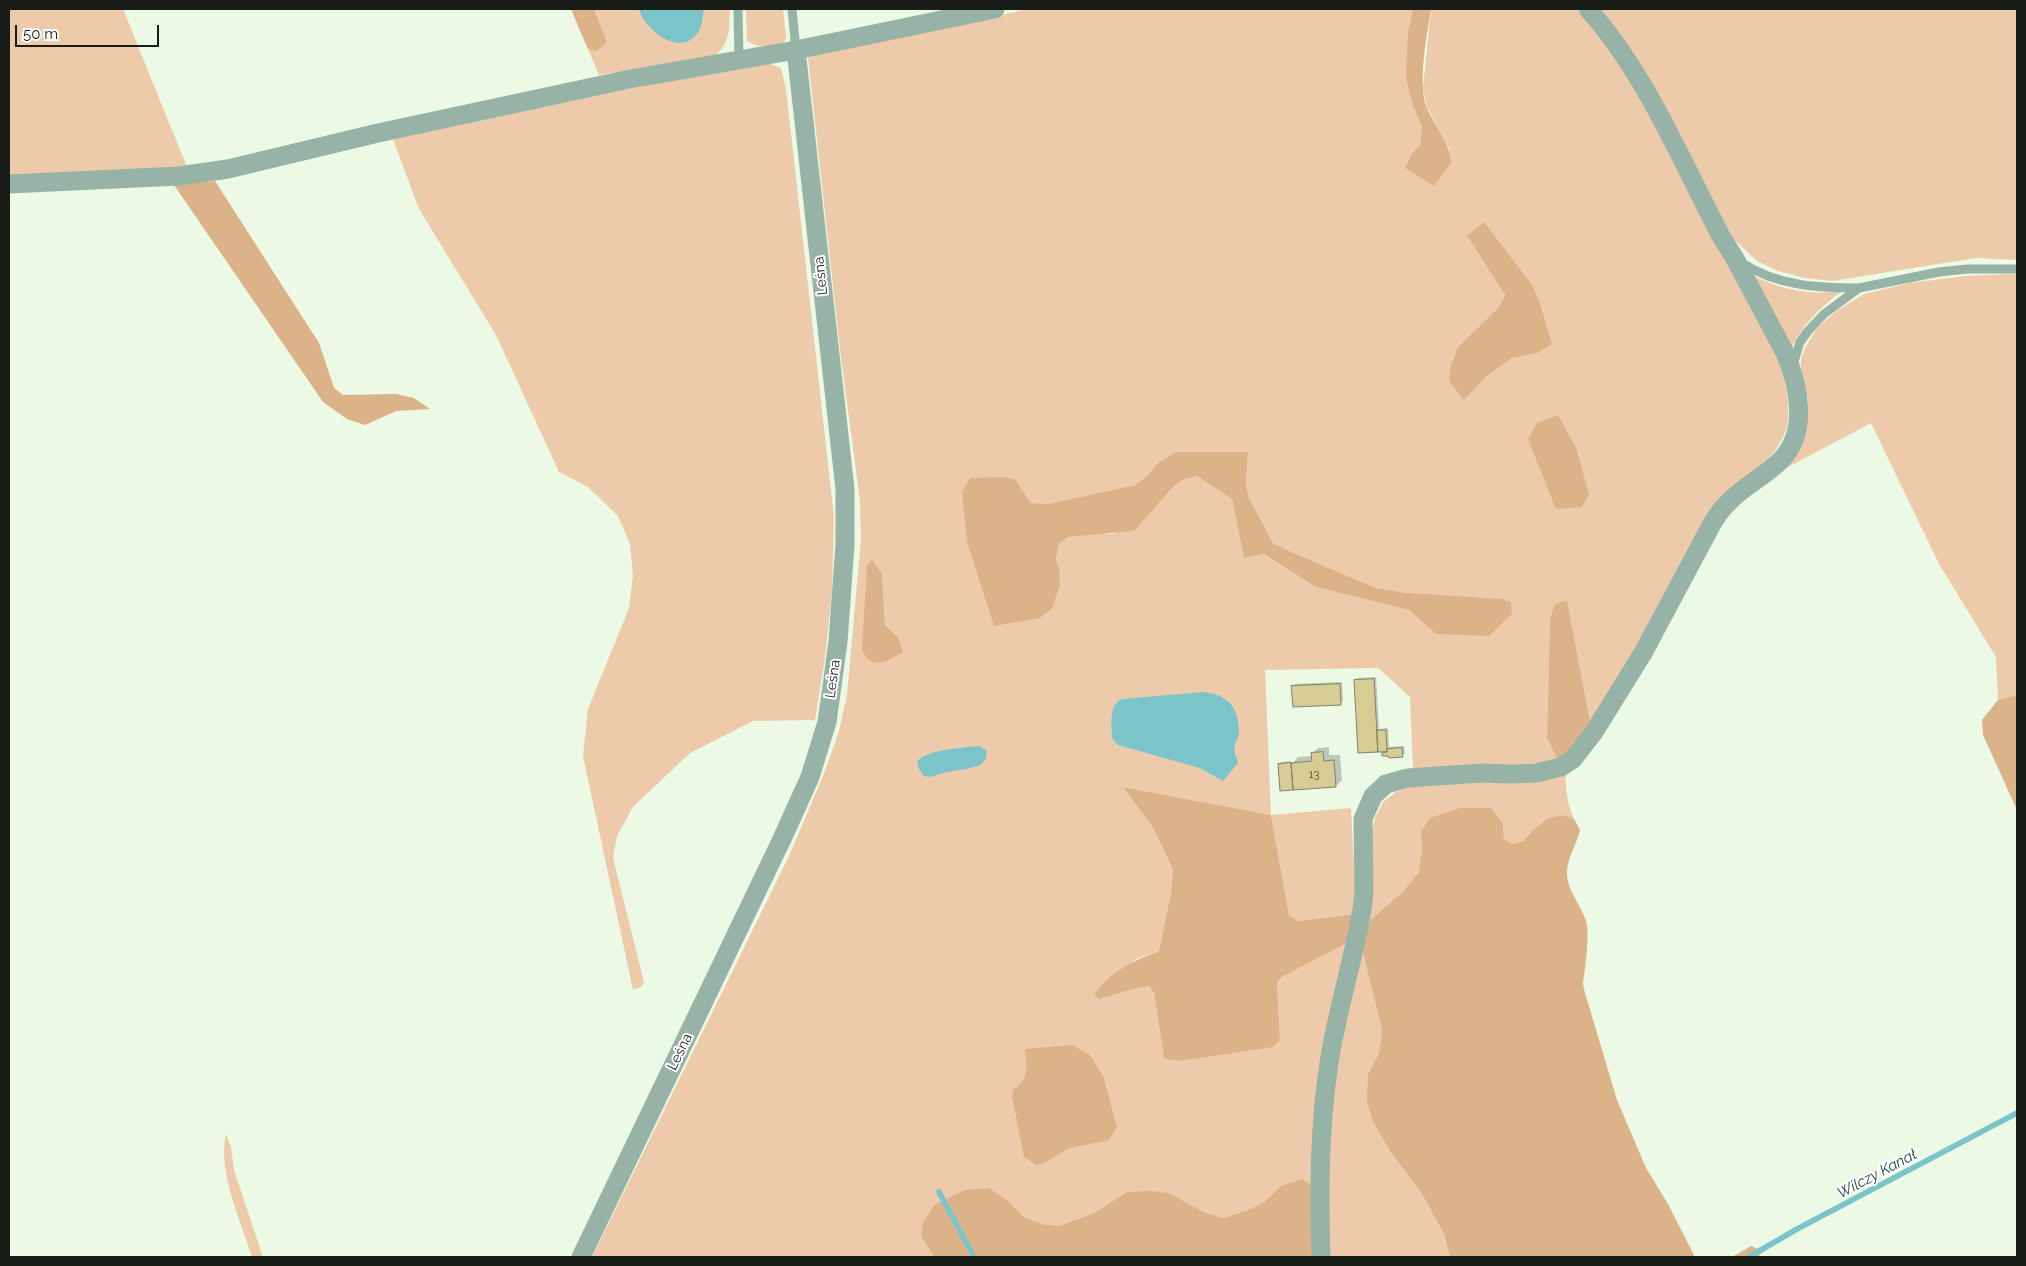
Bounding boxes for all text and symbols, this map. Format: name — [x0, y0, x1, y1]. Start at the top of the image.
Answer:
scale bar — [18, 15, 161, 47]
text: 50 m — [23, 25, 58, 43]
street label: Leśna — [811, 256, 831, 296]
street label: Leśna — [822, 659, 844, 699]
house number: 13 — [1309, 768, 1319, 782]
street label: Leśna — [664, 1031, 696, 1073]
water label: Wilczy Kanał — [1834, 1146, 1920, 1202]

